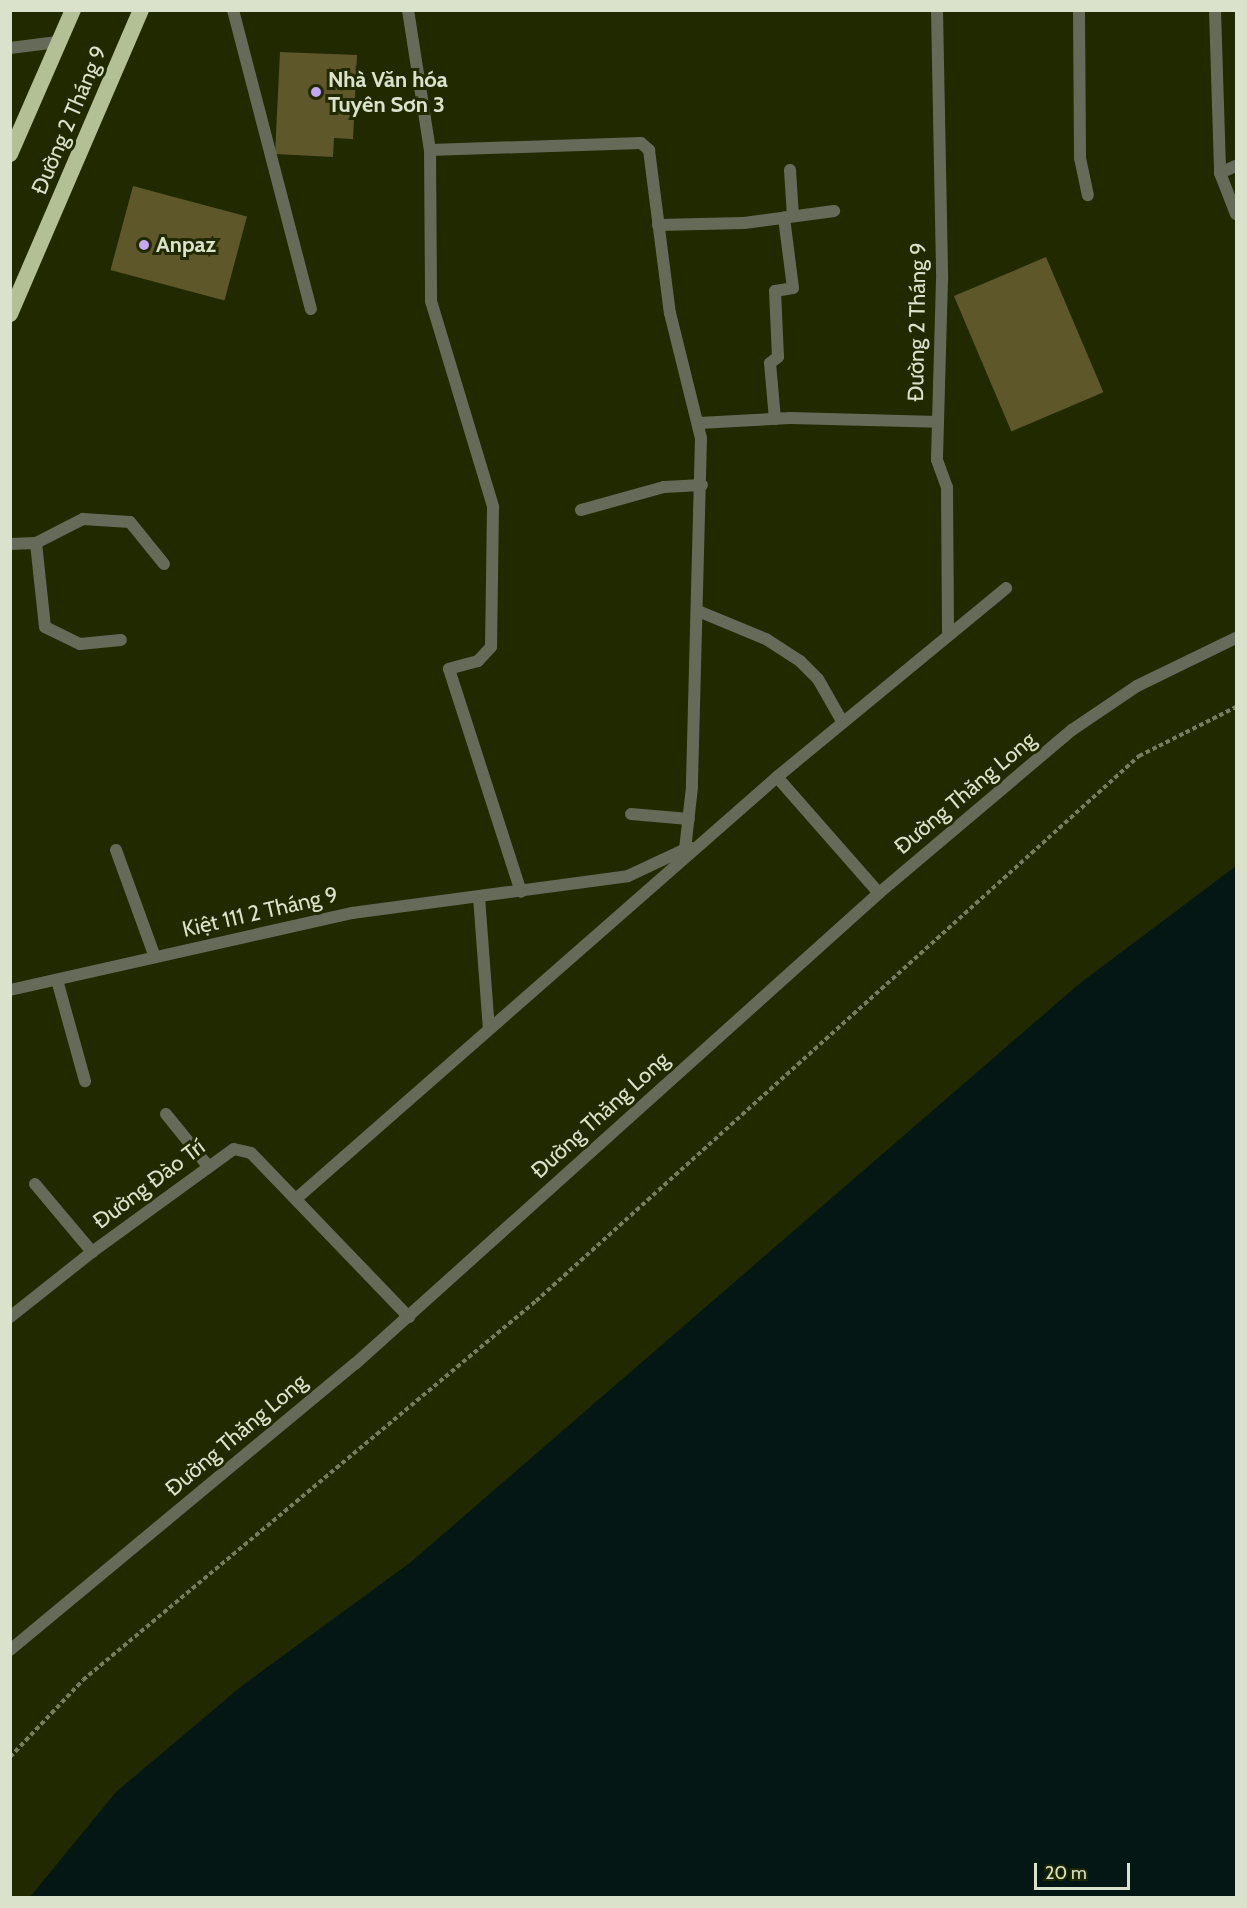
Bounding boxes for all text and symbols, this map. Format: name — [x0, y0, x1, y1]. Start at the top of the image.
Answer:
street label: Đường 2 Tháng 9 — [26, 42, 112, 198]
place label: Nhà Văn hóa Tuyên Sơn 3 — [328, 66, 448, 118]
marker: Nhà Văn hóa Tuyên Sơn 3 — [309, 85, 323, 99]
place label: Anpaz — [156, 232, 216, 258]
marker: Anpaz — [137, 238, 151, 252]
street label: Đường 2 Tháng 9 — [902, 242, 932, 402]
street label: Đường Thăng Long — [889, 726, 1041, 860]
street label: Kiệt 111 2 Tháng 9 — [180, 881, 340, 943]
street label: Đường Thăng Long — [526, 1046, 674, 1184]
street label: Đường Đào Trí — [88, 1133, 210, 1235]
street label: Đường Thăng Long — [160, 1368, 312, 1502]
scale bar — [1037, 1851, 1133, 1889]
text: 20 m — [1045, 1862, 1087, 1884]

